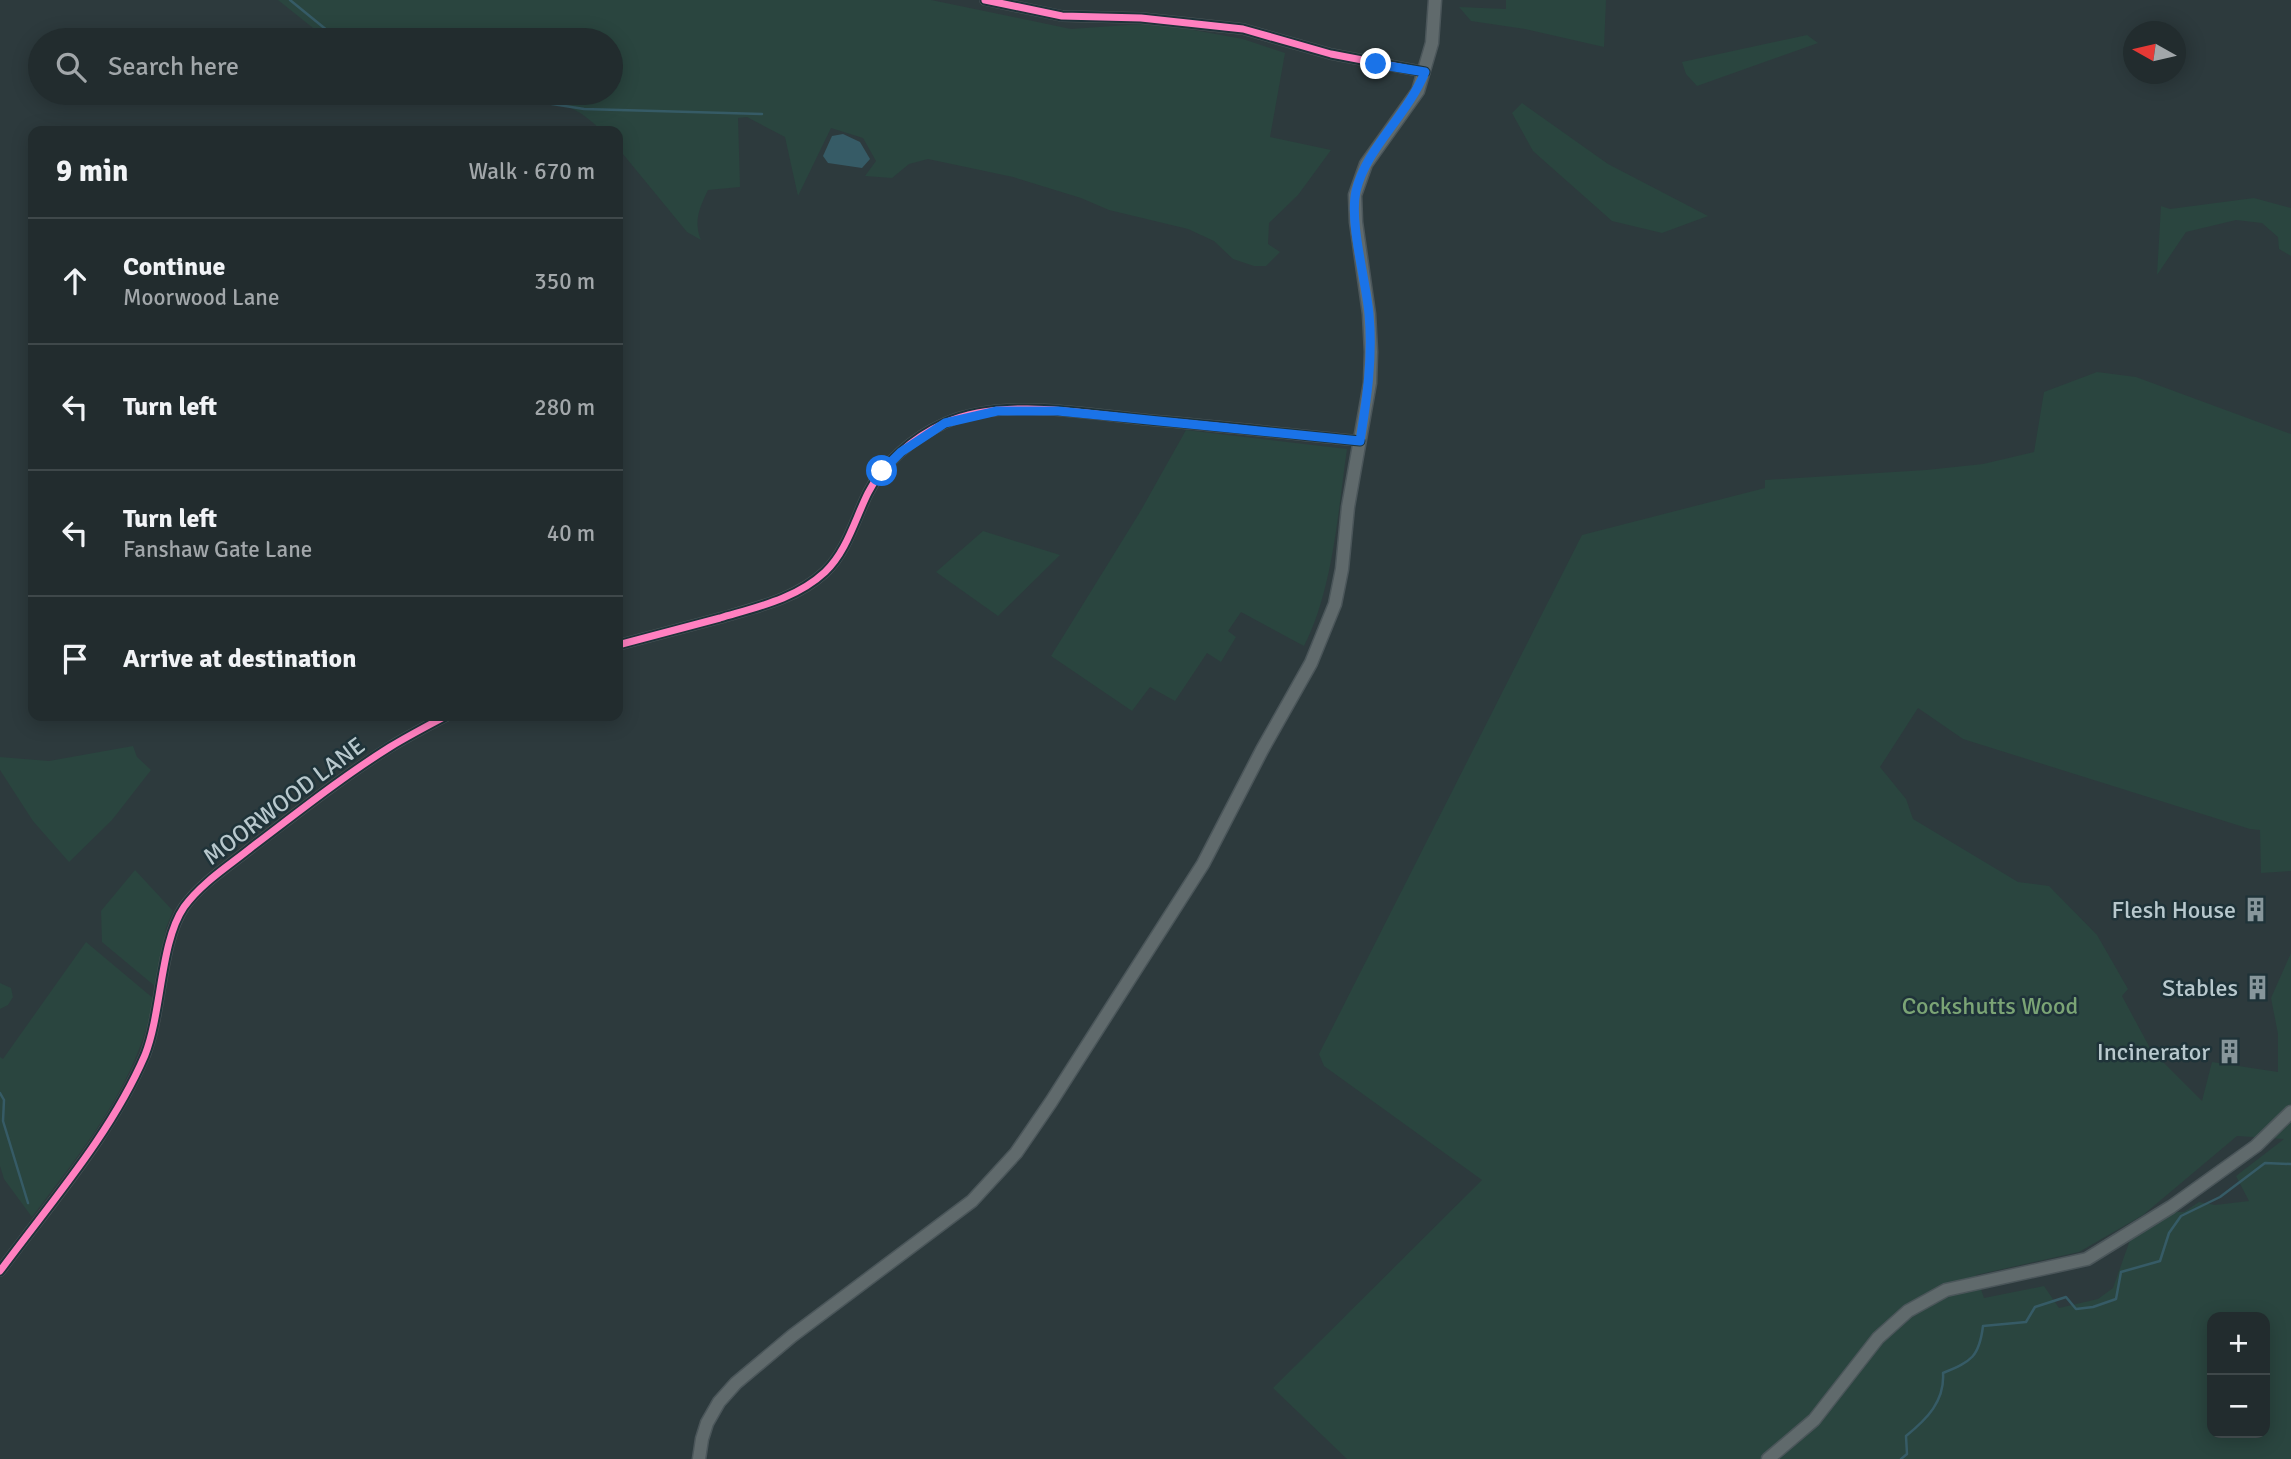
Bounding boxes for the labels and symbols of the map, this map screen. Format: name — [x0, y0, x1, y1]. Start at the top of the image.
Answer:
north arrow — [2123, 21, 2186, 84]
route end — [1360, 48, 1391, 79]
route start — [866, 455, 897, 486]
street label: MOORWOOD LANE — [197, 730, 371, 872]
place label: Flesh House — [2112, 895, 2236, 925]
building icon: Flesh House — [2242, 896, 2270, 924]
place label: Stables — [2162, 973, 2238, 1003]
building icon: Stables — [2244, 974, 2272, 1002]
park label: Cockshutts Wood — [1902, 991, 2078, 1021]
place label: Incinerator — [2097, 1037, 2210, 1067]
building icon: Incinerator — [2216, 1038, 2244, 1066]

